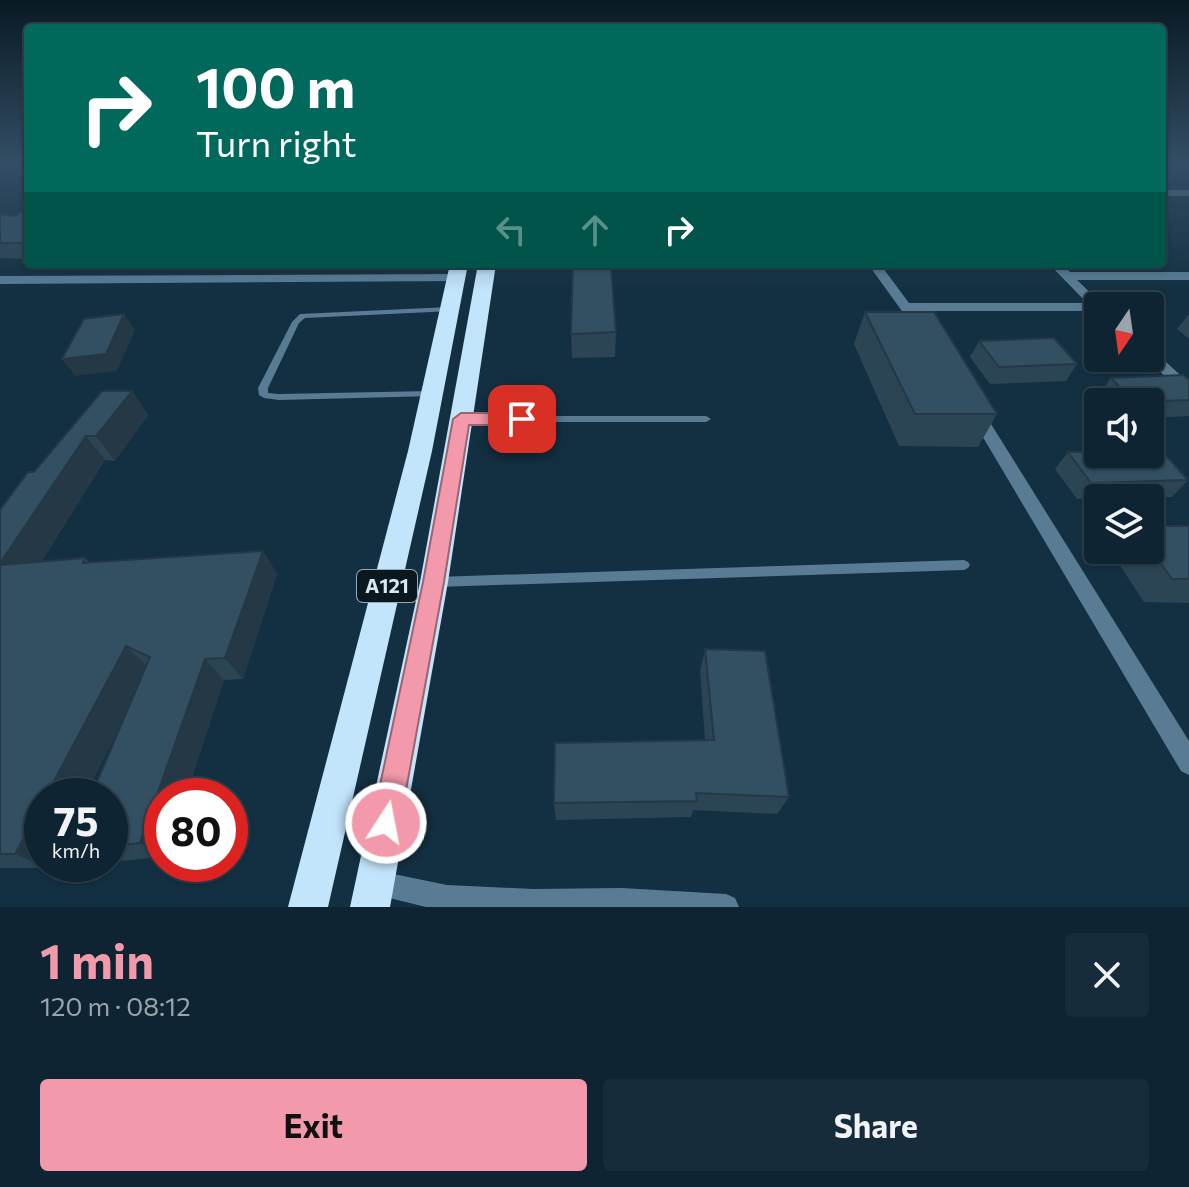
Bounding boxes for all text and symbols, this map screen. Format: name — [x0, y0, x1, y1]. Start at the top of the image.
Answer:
text: 100 m — [196, 51, 355, 120]
icon: right — [64, 56, 168, 160]
text: Turn right — [196, 120, 357, 164]
icon: left — [489, 208, 533, 252]
icon: ahead — [573, 208, 617, 252]
icon: right — [657, 208, 701, 252]
north arrow — [1084, 292, 1164, 372]
map controls — [1084, 292, 1164, 564]
pin — [488, 385, 556, 453]
button: sound — [1084, 388, 1164, 468]
icon: arrive — [500, 397, 544, 441]
button: layers — [1084, 484, 1164, 564]
road number: A121 — [357, 570, 417, 602]
speed limit sign: 80 — [144, 778, 248, 882]
position arrow — [344, 781, 428, 865]
text: 75 — [53, 795, 99, 844]
text: km/h — [52, 838, 100, 862]
text: 1 min — [40, 930, 154, 989]
button: close — [1065, 933, 1149, 1017]
text: 120 m · 08:12 — [40, 990, 191, 1021]
button: Exit — [40, 1079, 587, 1171]
button: Share — [603, 1079, 1149, 1171]

